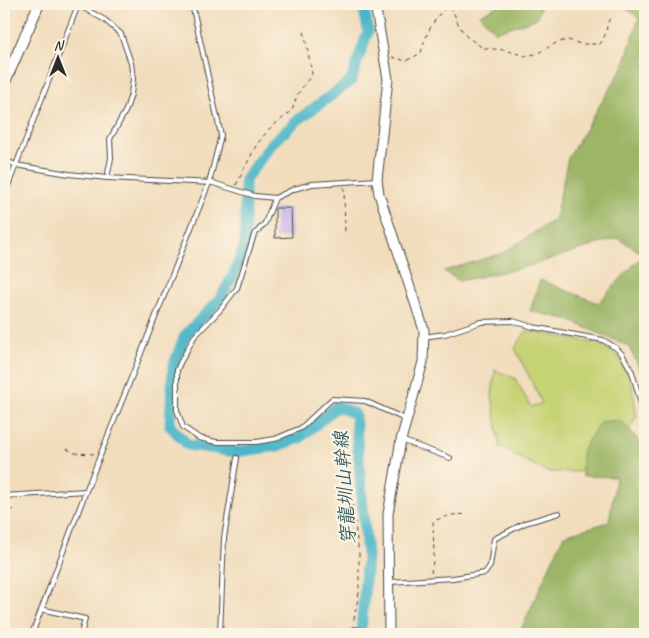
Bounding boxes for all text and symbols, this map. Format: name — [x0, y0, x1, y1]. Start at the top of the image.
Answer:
north arrow — [32, 32, 82, 82]
text: N — [54, 37, 65, 54]
water label: 穿龍圳山幹線 — [329, 429, 361, 546]

